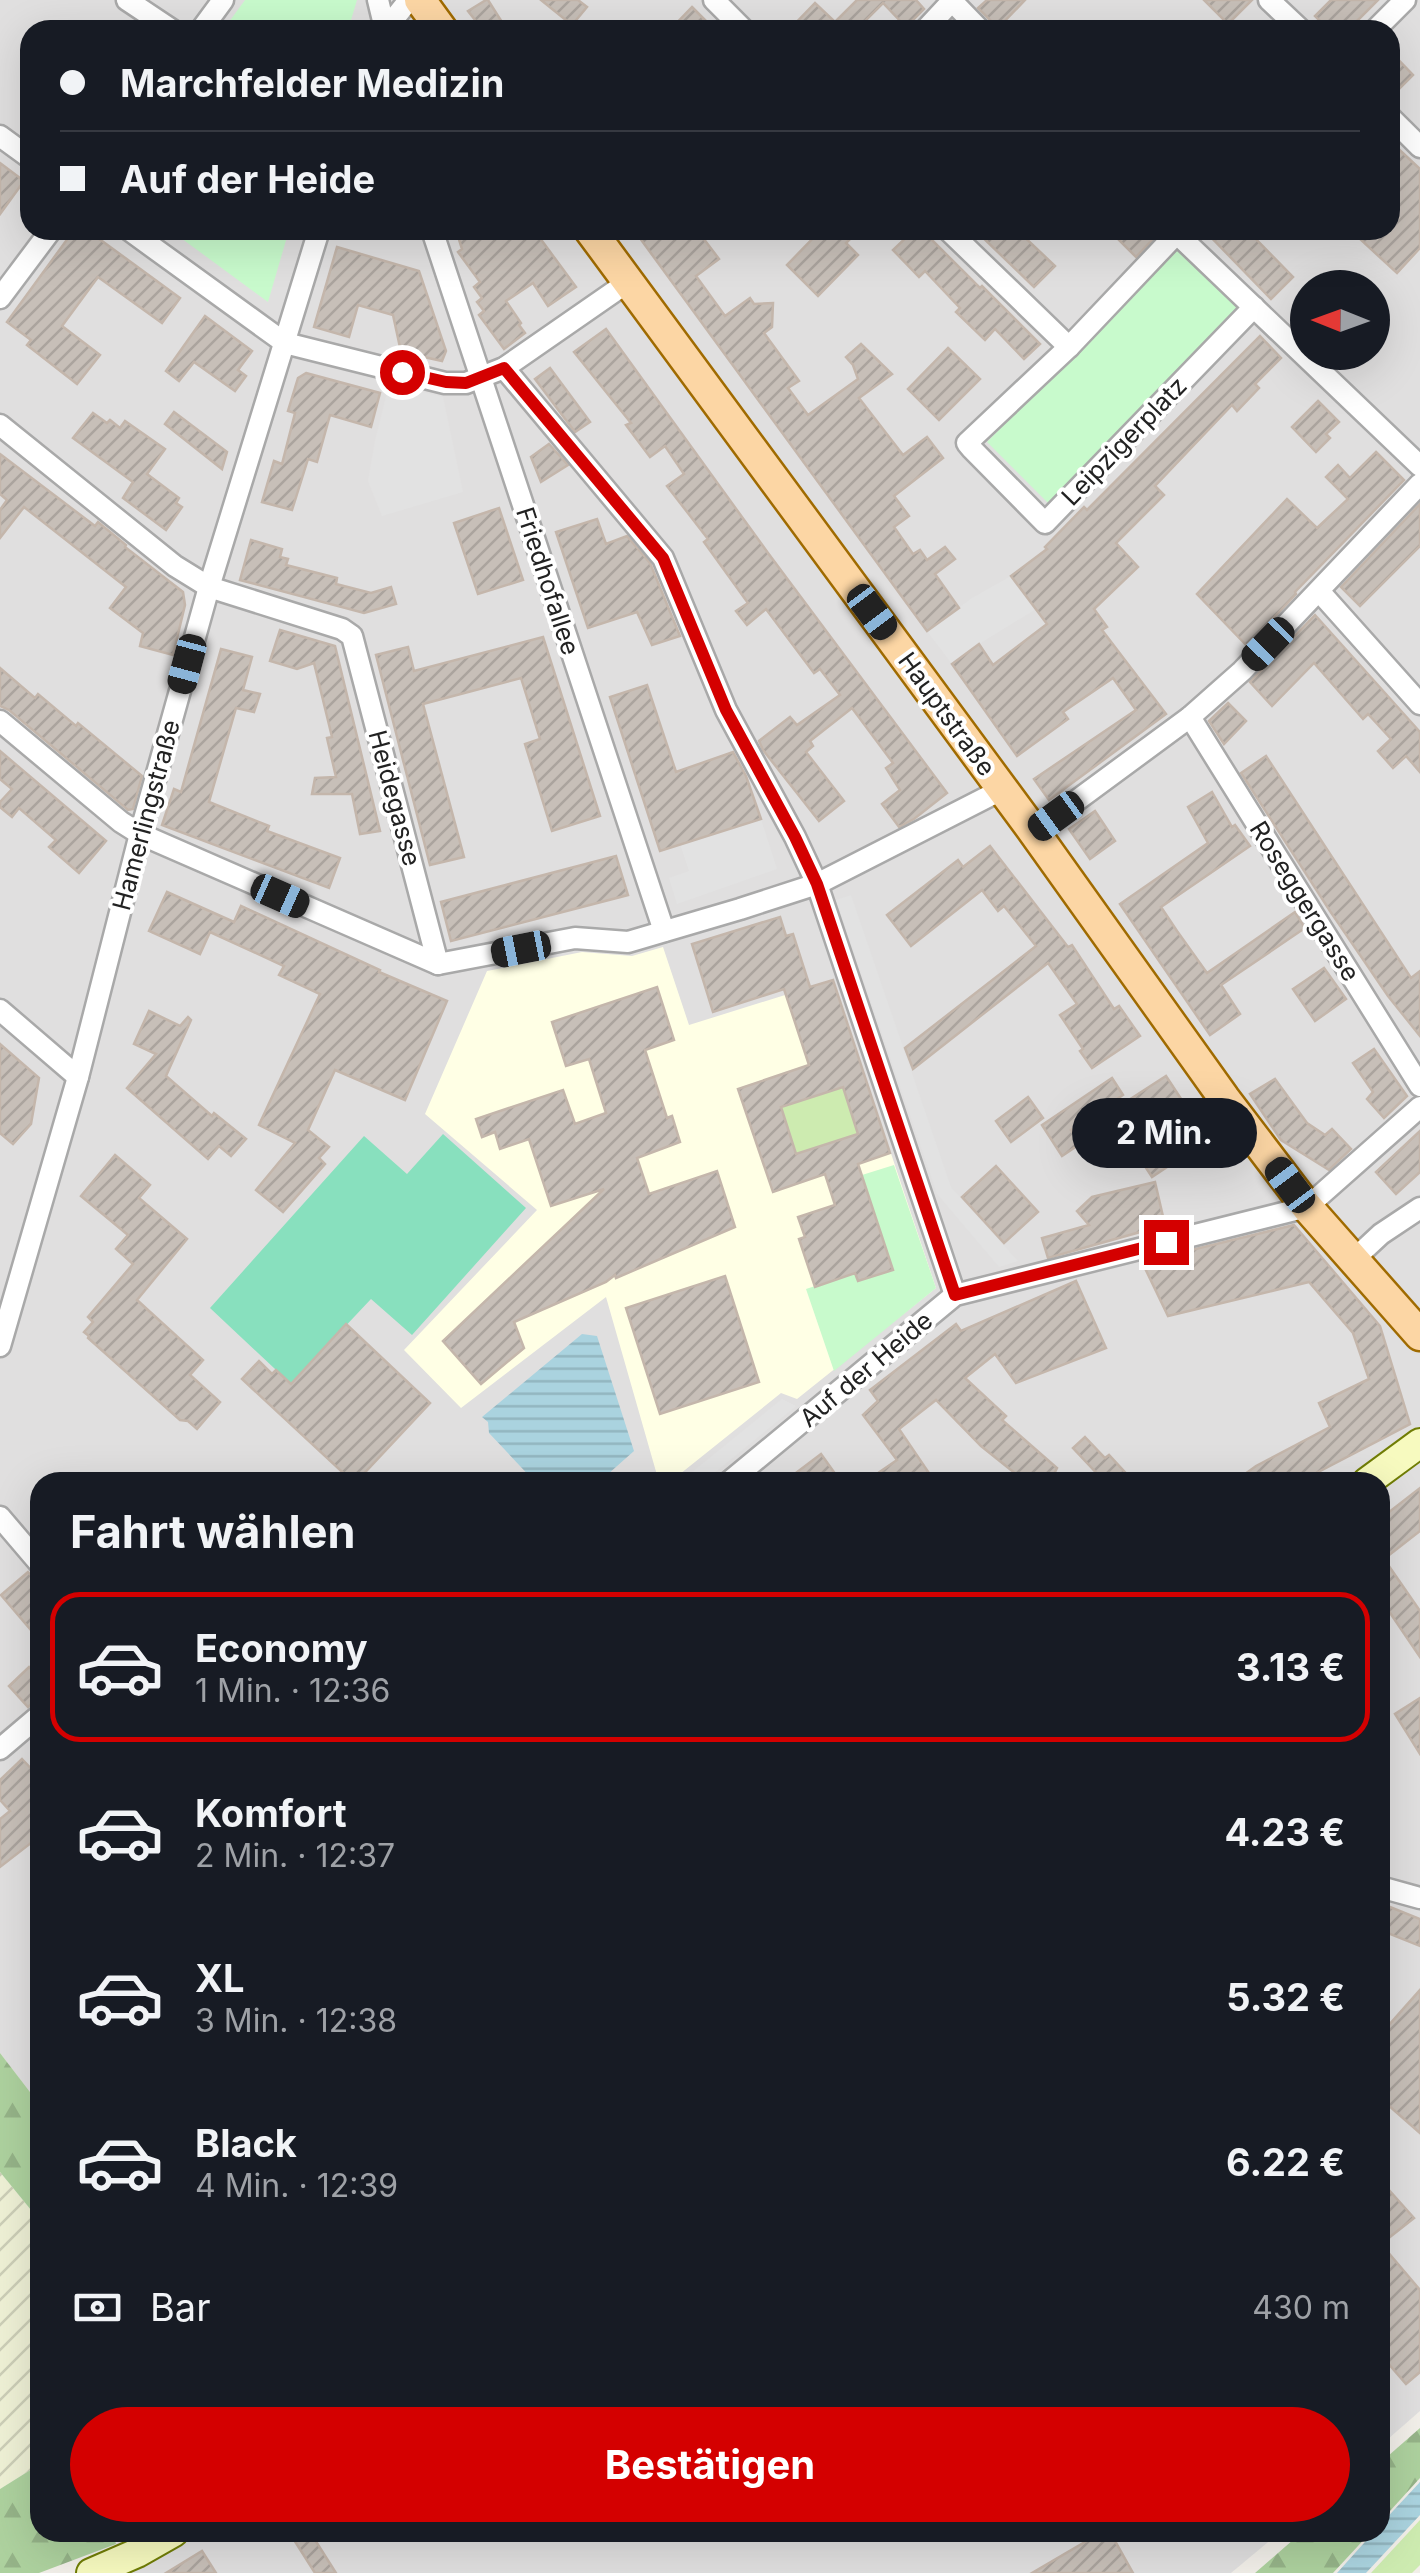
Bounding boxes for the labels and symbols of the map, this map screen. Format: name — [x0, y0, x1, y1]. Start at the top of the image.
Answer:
north arrow — [1290, 270, 1390, 370]
route start — [380, 350, 425, 395]
street label: Leipzigerplatz — [1055, 371, 1193, 511]
street label: Friedhofallee — [510, 503, 586, 659]
car — [842, 579, 902, 645]
car — [1236, 612, 1300, 676]
car — [165, 631, 209, 697]
street label: Hauptstraße — [892, 646, 1002, 782]
street label: Hamerlingstraße — [106, 716, 186, 914]
street label: Heidegasse — [362, 727, 428, 869]
car — [1023, 786, 1089, 846]
street label: Roseggergasse — [1244, 815, 1366, 987]
car — [246, 870, 314, 922]
car — [489, 929, 553, 969]
callout: 2 Min. — [1074, 1097, 1258, 1167]
car — [1260, 1152, 1320, 1218]
route end — [1144, 1220, 1189, 1265]
street label: Auf der Heide — [794, 1305, 938, 1433]

